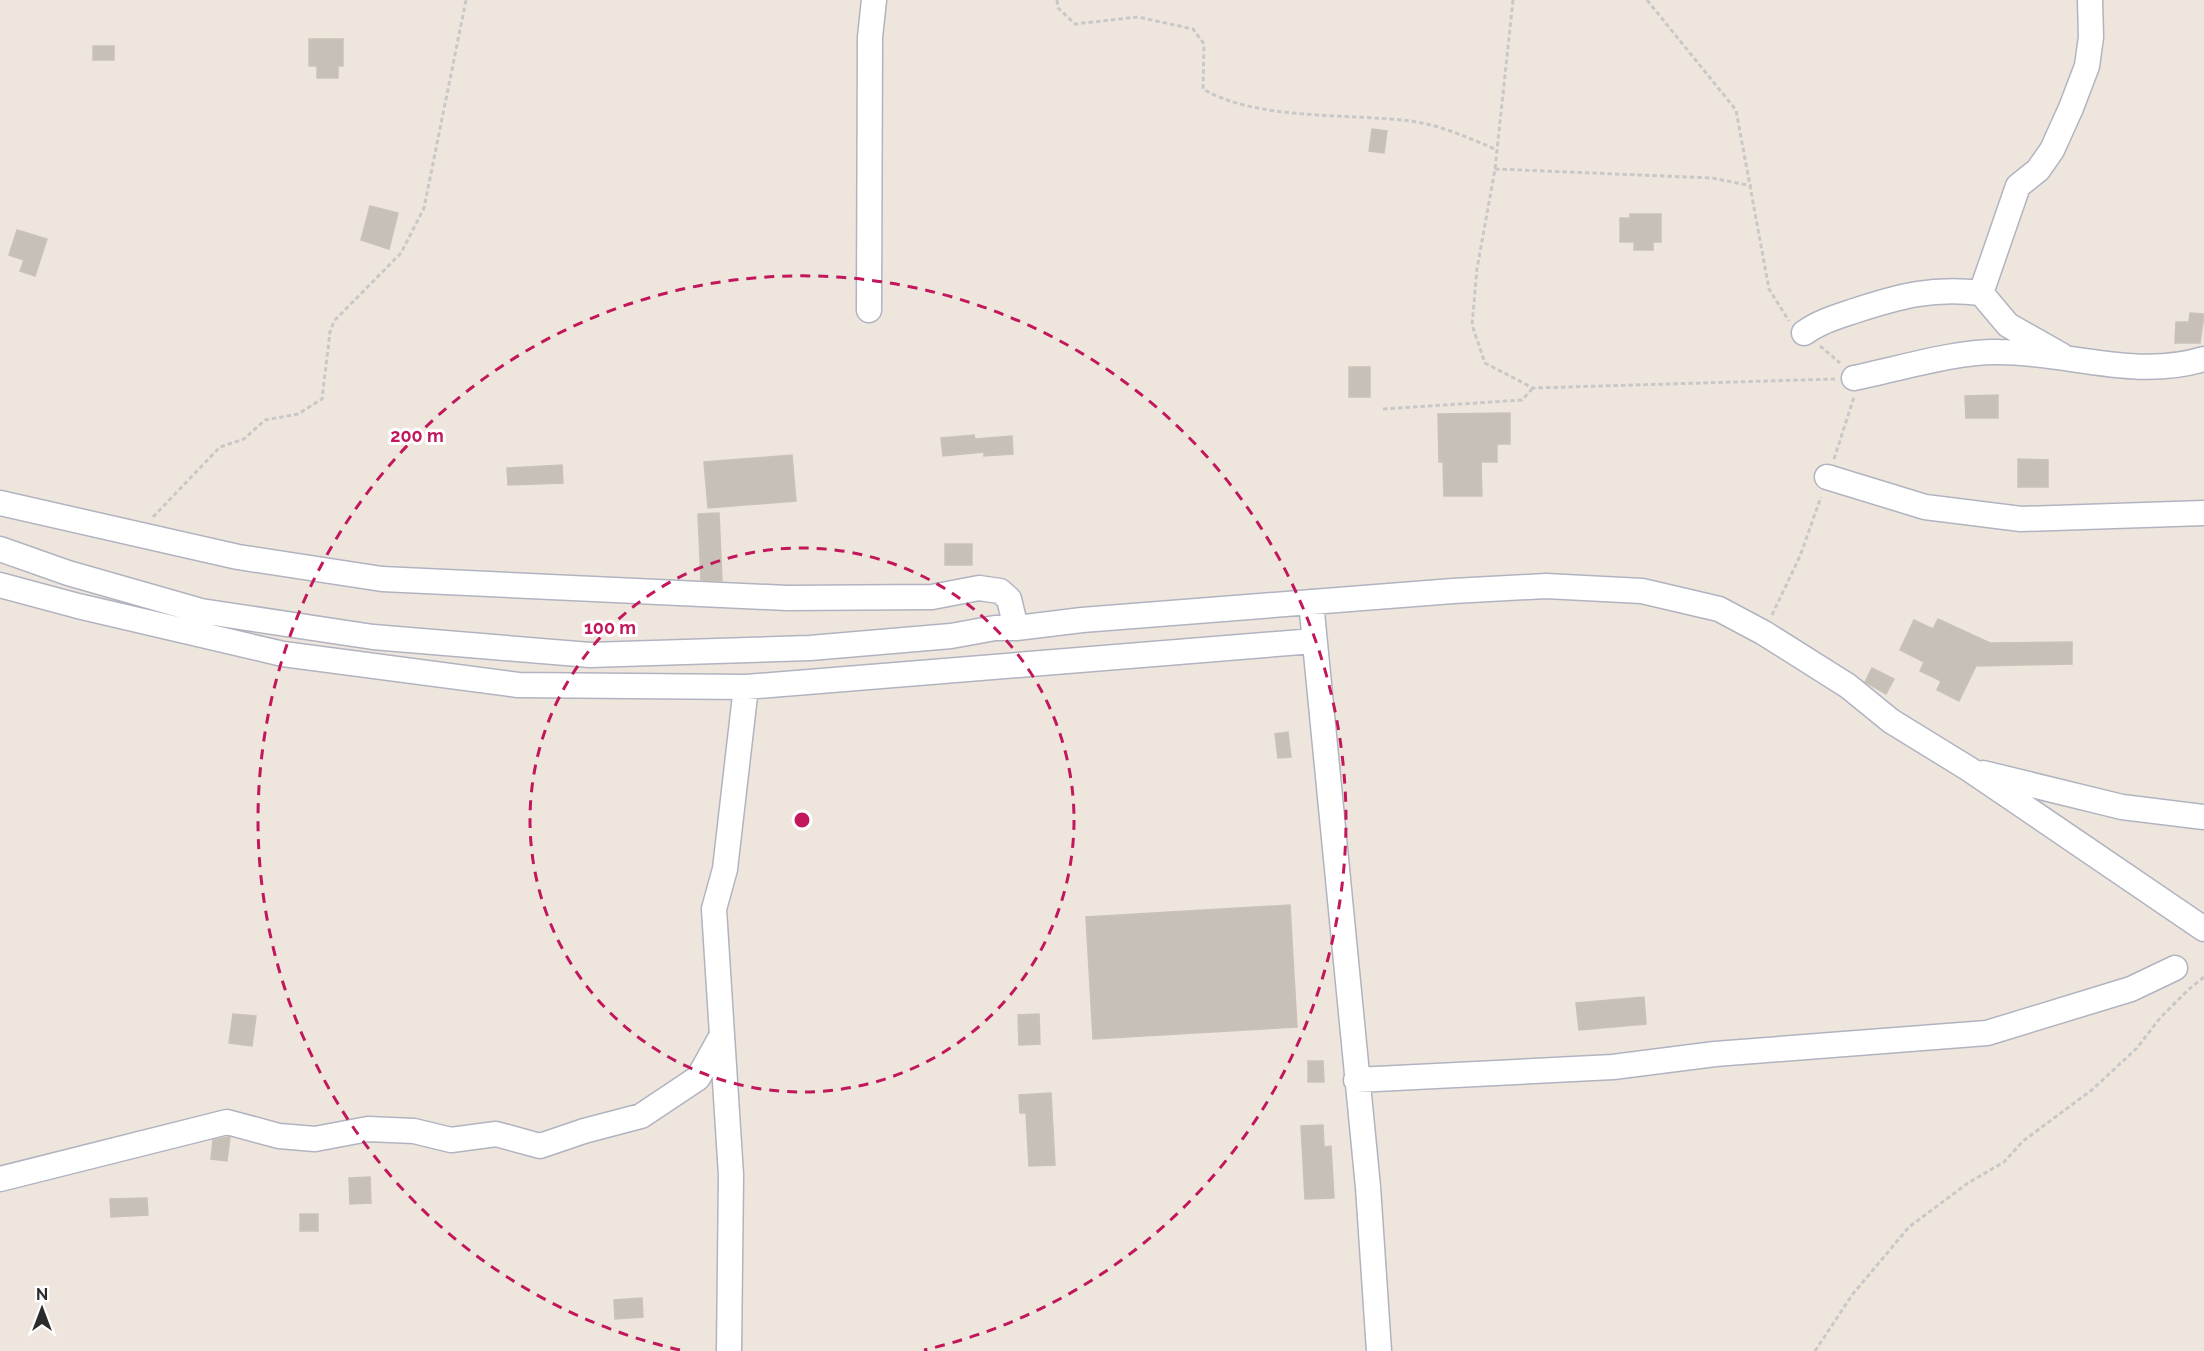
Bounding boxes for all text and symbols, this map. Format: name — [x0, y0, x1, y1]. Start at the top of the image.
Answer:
text: 200 m — [390, 425, 444, 446]
text: 100 m — [584, 617, 636, 638]
centre of rings — [792, 810, 812, 830]
north arrow — [12, 1279, 72, 1339]
text: N — [36, 1285, 48, 1304]

